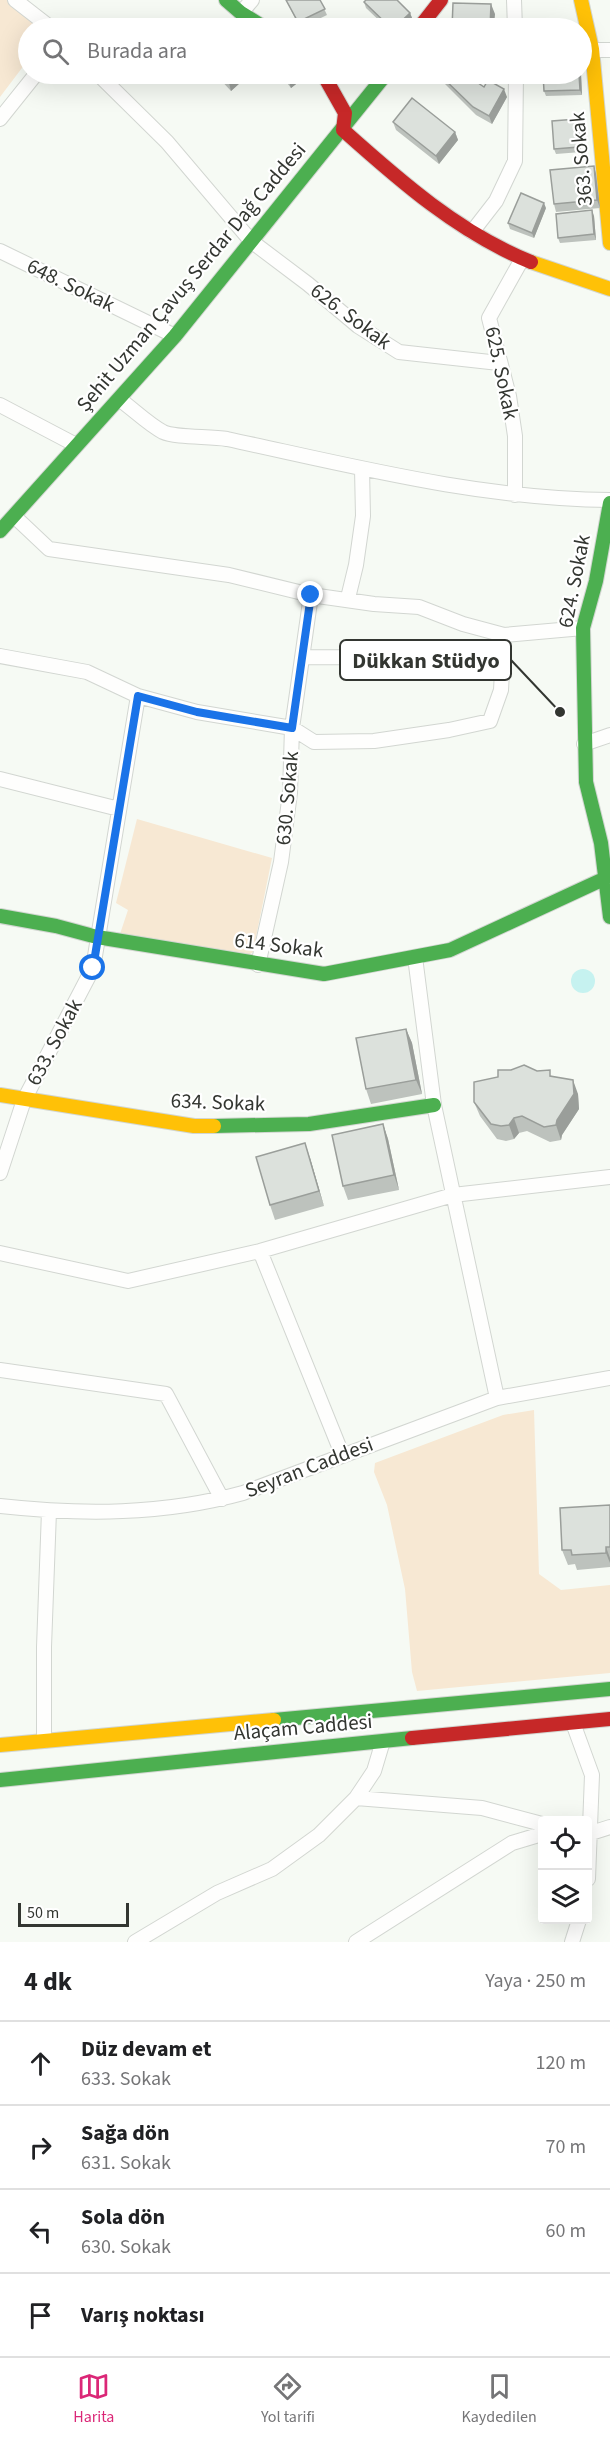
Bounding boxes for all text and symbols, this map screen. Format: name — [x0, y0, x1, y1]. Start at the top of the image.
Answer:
search box — [18, 18, 592, 84]
icon: search — [39, 35, 72, 68]
text: Burada ara — [87, 35, 187, 67]
street label: 363. Sokak — [562, 110, 600, 207]
street label: Şehit Uzman Çavuş Serdar Dağ Caddesi — [69, 136, 313, 418]
street label: 648. Sokak — [22, 251, 121, 319]
street label: 626. Sokak — [304, 276, 398, 357]
street label: 625. Sokak — [478, 324, 527, 423]
street label: 624. Sokak — [550, 531, 598, 630]
route end — [297, 581, 323, 607]
callout: Dükkan Stüdyo — [340, 640, 511, 680]
text: Dükkan Stüdyo — [352, 645, 500, 677]
street label: 630. Sokak — [268, 749, 306, 846]
street label: 614 Sokak — [233, 925, 326, 965]
route start — [79, 954, 105, 980]
street label: 633. Sokak — [19, 993, 90, 1091]
street label: 634. Sokak — [170, 1085, 266, 1119]
street label: Seyran Caddesi — [241, 1429, 377, 1505]
street label: Alaçam Caddesi — [232, 1706, 374, 1748]
map controls — [538, 1816, 592, 1924]
button: locate — [538, 1816, 592, 1870]
button: layers — [538, 1870, 592, 1924]
scale bar — [18, 1900, 129, 1928]
text: 50 m — [27, 1902, 59, 1924]
text: 4 dk — [24, 1963, 72, 2000]
text: Yaya · 250 m — [485, 1967, 586, 1995]
text: Düz devam et — [81, 2033, 211, 2065]
icon: ahead — [24, 2047, 57, 2080]
text: 120 m — [536, 2049, 586, 2077]
text: 633. Sokak — [81, 2065, 171, 2093]
text: Sağa dön — [81, 2117, 170, 2149]
icon: right — [24, 2131, 57, 2164]
text: 70 m — [546, 2133, 586, 2161]
text: 631. Sokak — [81, 2149, 171, 2177]
text: Sola dön — [81, 2201, 165, 2233]
icon: left — [24, 2215, 57, 2248]
text: 60 m — [546, 2217, 586, 2245]
text: 630. Sokak — [81, 2233, 171, 2261]
icon: arrive — [24, 2299, 57, 2332]
text: Varış noktası — [81, 2299, 205, 2331]
tab: Harita — [73, 2370, 114, 2428]
tab: Yol tarifi — [261, 2370, 315, 2428]
tab: Kaydedilen — [462, 2370, 537, 2428]

